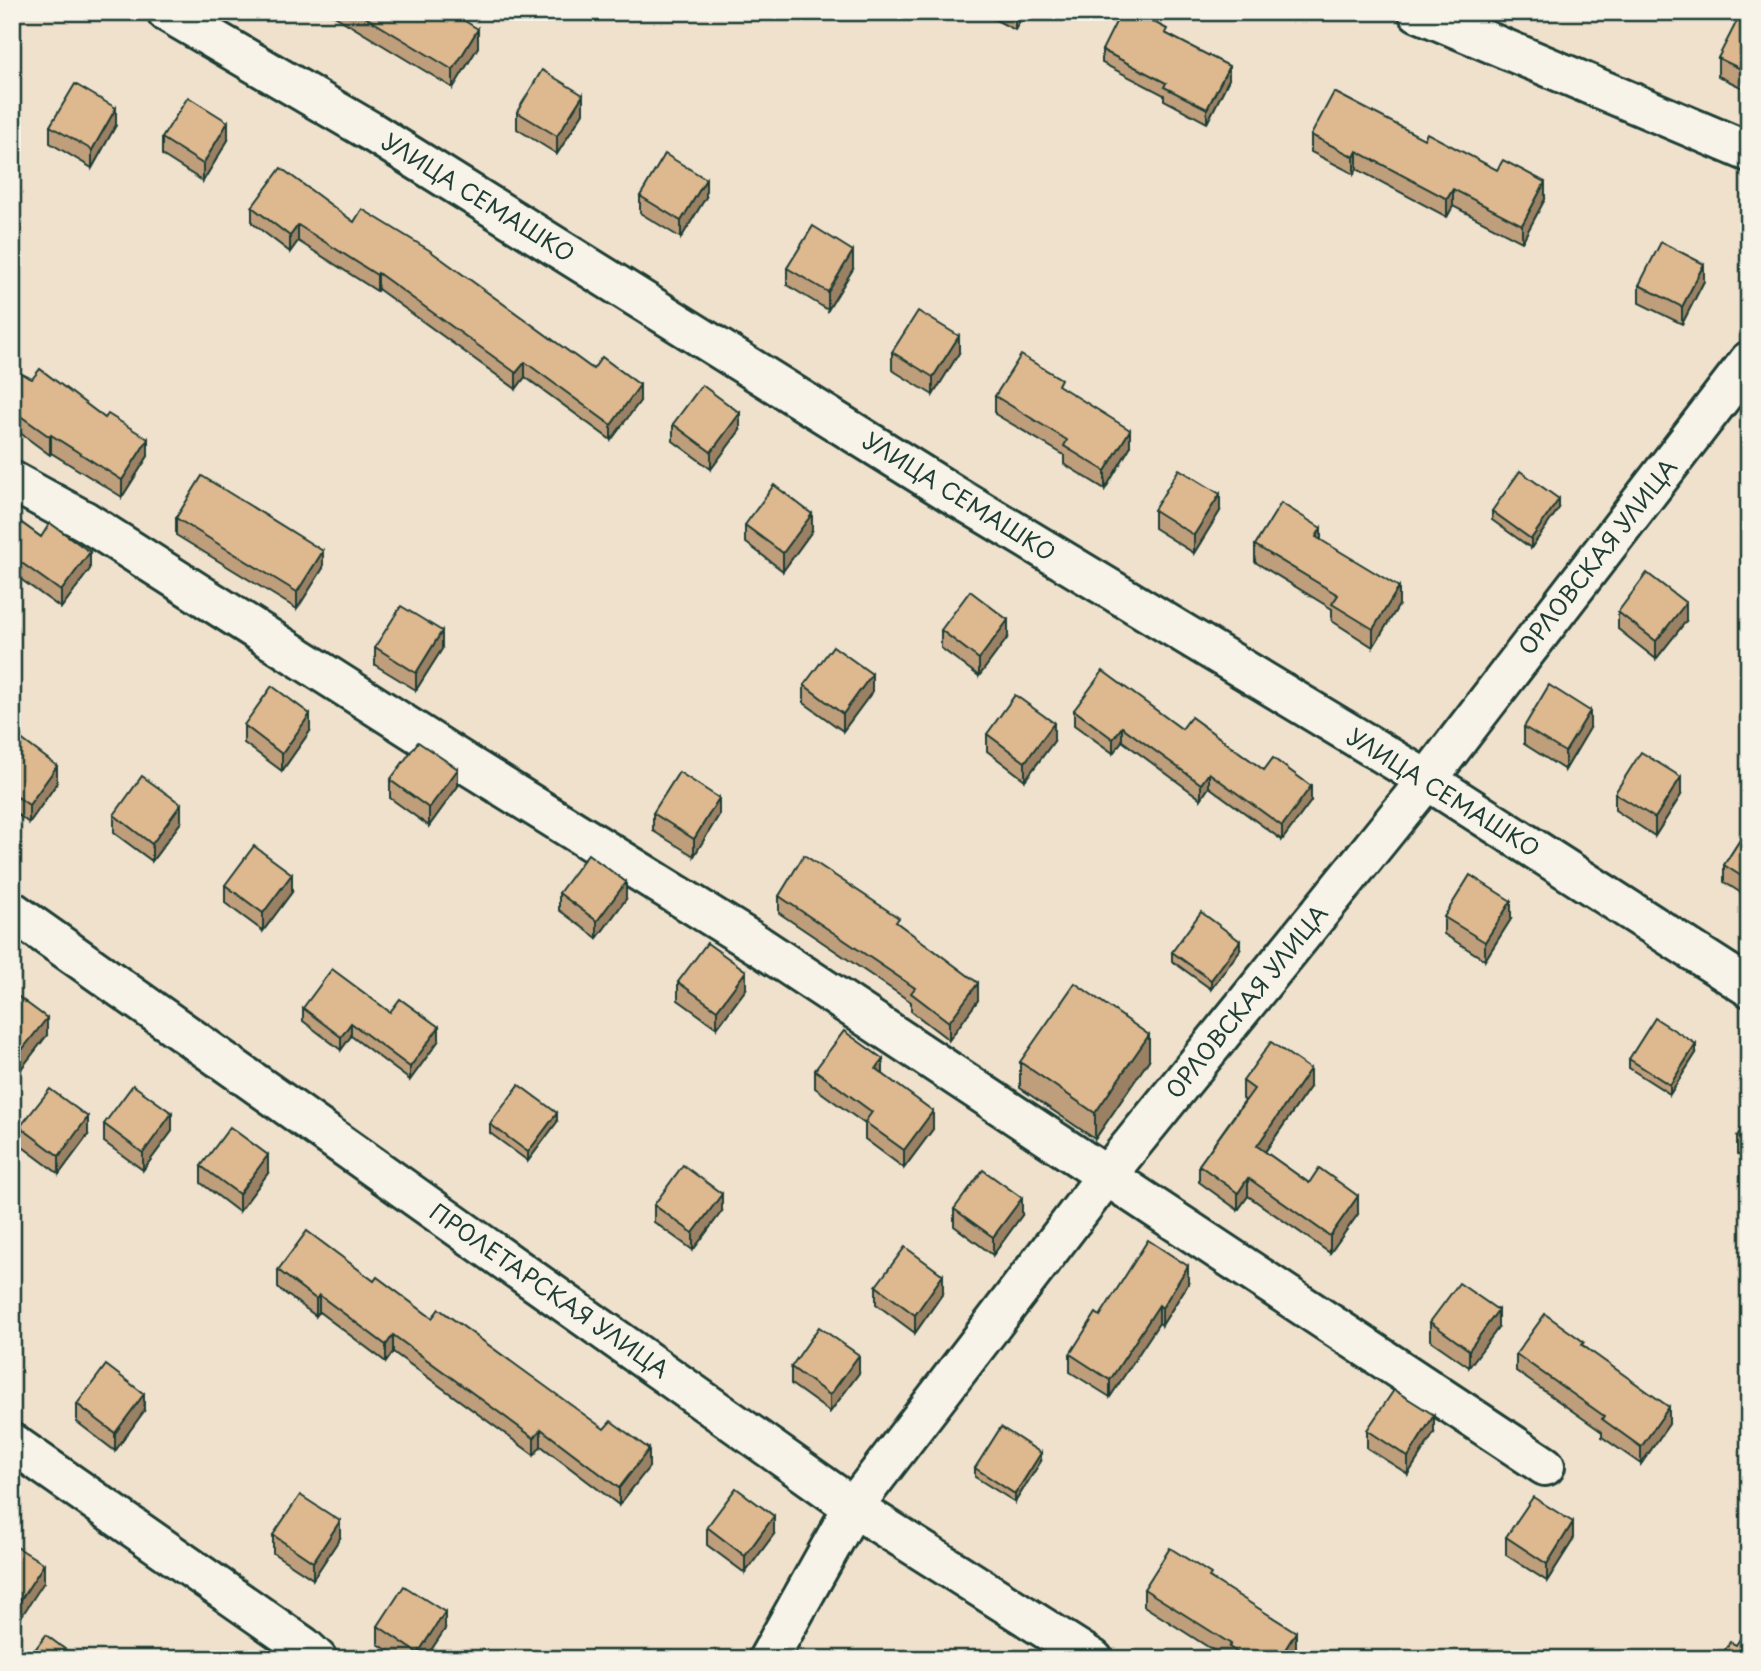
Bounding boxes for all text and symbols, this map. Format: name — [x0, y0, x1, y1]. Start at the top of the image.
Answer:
street label: УЛИЦА СЕМАШКО — [376, 123, 582, 270]
street label: УЛИЦА СЕМАШКО — [857, 422, 1063, 569]
street label: ОРЛОВСКАЯ УЛИЦА — [1509, 450, 1685, 662]
street label: УЛИЦА СЕМАШКО — [1341, 718, 1547, 865]
street label: ОРЛОВСКАЯ УЛИЦА — [1156, 896, 1335, 1106]
street label: ПРОЛЕТАРСКАЯ УЛИЦА — [423, 1194, 677, 1386]

